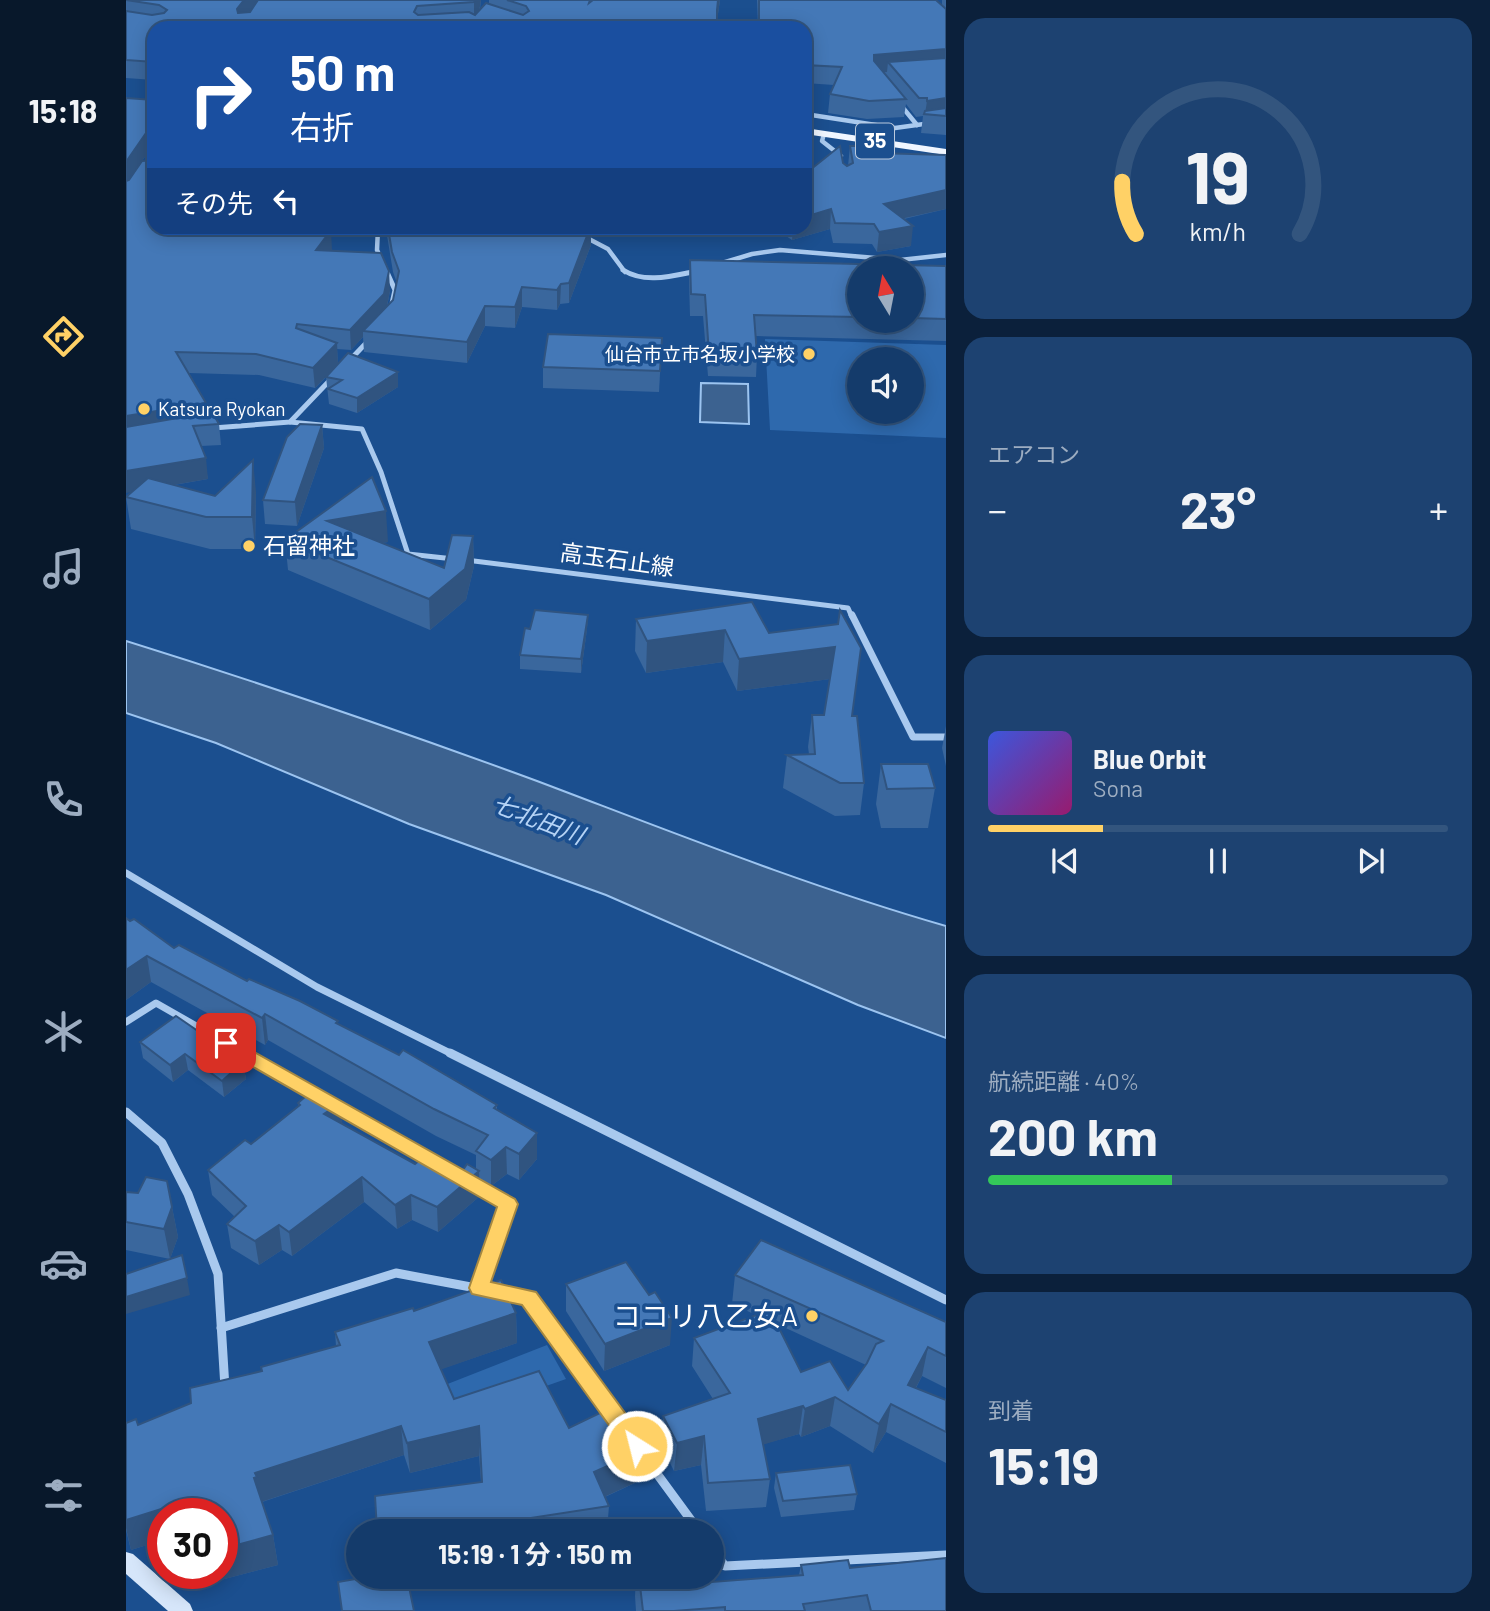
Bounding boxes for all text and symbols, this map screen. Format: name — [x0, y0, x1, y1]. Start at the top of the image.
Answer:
text: 50 m — [290, 42, 395, 101]
icon: right — [175, 49, 266, 140]
text: 15:18 — [29, 91, 97, 129]
text: 右折 — [290, 107, 354, 145]
road number: 35 — [856, 124, 894, 158]
text: 19 — [1186, 132, 1250, 220]
icon: left — [267, 182, 305, 220]
text: その先 — [175, 187, 253, 218]
text: km/h — [1190, 216, 1246, 246]
north arrow — [847, 256, 924, 332]
map controls — [847, 256, 924, 424]
icon: directions — [39, 312, 88, 361]
place label: 仙台市立市名坂小学校 — [605, 342, 795, 365]
marker: 仙台市立市名坂小学校 — [801, 346, 817, 362]
button: sound — [847, 347, 924, 424]
place label: Katsura Ryokan — [158, 397, 286, 420]
marker: Katsura Ryokan — [136, 401, 152, 417]
text: エアコン — [988, 440, 1080, 468]
text: 23° — [1180, 477, 1256, 539]
text: − — [988, 486, 1007, 532]
text: + — [1429, 486, 1448, 532]
place label: 石留神社 — [263, 531, 355, 559]
street label: 高玉石止線 — [558, 537, 676, 581]
marker: 石留神社 — [241, 538, 257, 554]
icon: music — [39, 544, 88, 593]
text: Blue Orbit — [1093, 743, 1206, 774]
text: Sona — [1093, 774, 1143, 802]
icon: phone — [39, 775, 88, 824]
water label: 七北田川 — [489, 788, 591, 850]
icon: previous — [1046, 842, 1084, 880]
icon: pause — [1199, 842, 1237, 880]
icon: next — [1352, 842, 1390, 880]
icon: climate — [39, 1007, 88, 1056]
pin — [196, 1013, 256, 1073]
icon: arrive — [207, 1024, 245, 1062]
text: 航続距離 · 40% — [988, 1067, 1139, 1095]
text: 200 km — [988, 1104, 1158, 1166]
icon: car — [39, 1239, 88, 1288]
place label: ココリ八乙女A — [613, 1298, 798, 1332]
marker: ココリ八乙女A — [804, 1308, 820, 1324]
text: 到着 — [988, 1396, 1034, 1424]
position arrow — [600, 1409, 674, 1483]
text: 15:19 — [988, 1433, 1099, 1495]
icon: filters — [39, 1471, 88, 1520]
speed limit sign: 30 — [147, 1498, 238, 1589]
text: 15:19 · 1 分 · 150 m — [438, 1538, 632, 1569]

